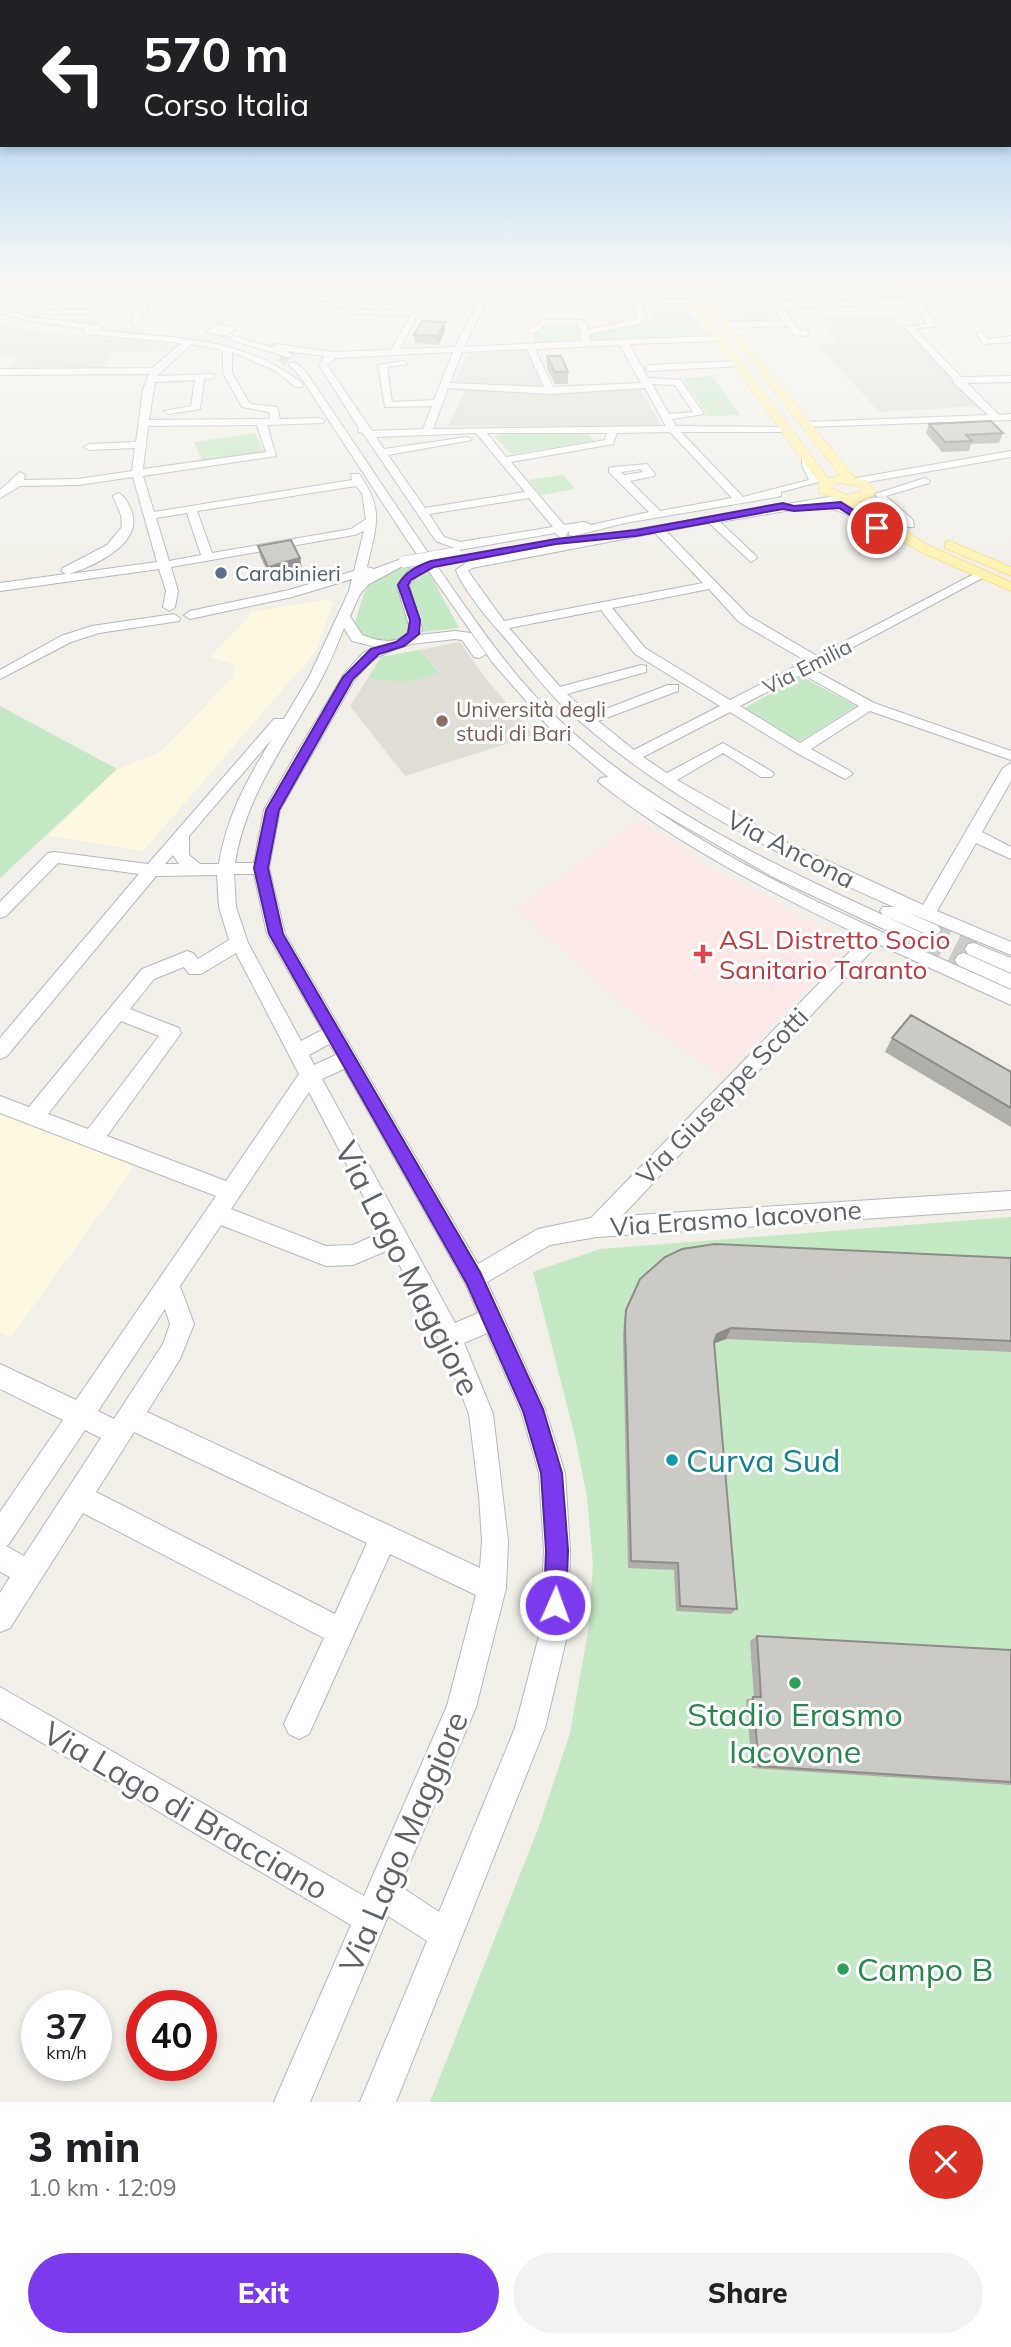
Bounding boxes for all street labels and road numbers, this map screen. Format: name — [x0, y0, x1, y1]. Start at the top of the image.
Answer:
street label: Via Emilia — [758, 633, 856, 699]
street label: Via Ancona — [721, 803, 861, 895]
street label: Via Giuseppe Scotti — [629, 1000, 815, 1192]
street label: Via Lago Maggiore — [327, 1134, 489, 1402]
street label: Via Erasmo Iacovone — [609, 1193, 863, 1243]
street label: Via Lago Maggiore — [330, 1705, 476, 1979]
street label: Via Lago di Bracciano — [36, 1712, 336, 1908]

